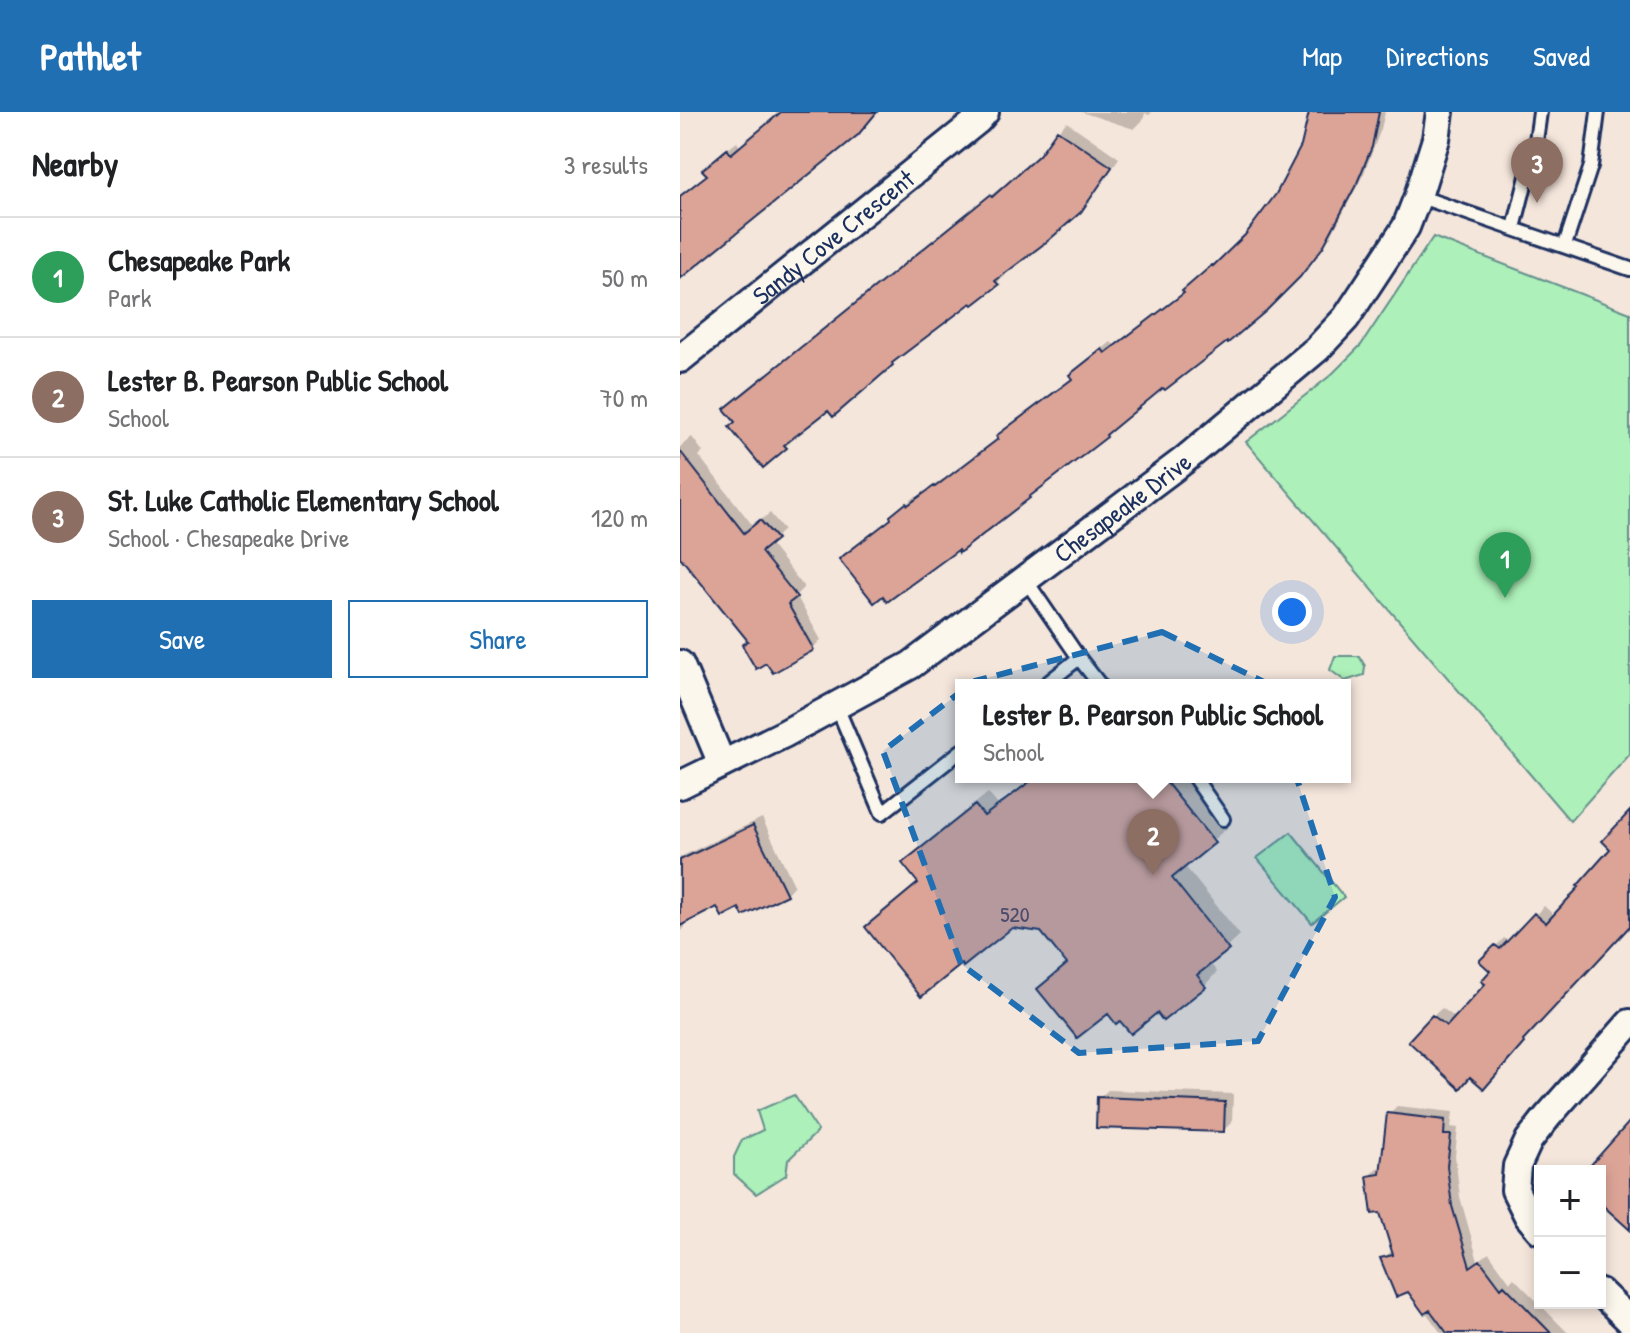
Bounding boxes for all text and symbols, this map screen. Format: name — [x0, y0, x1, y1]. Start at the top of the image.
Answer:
text: Pathlet — [40, 30, 141, 82]
text: Map — [1302, 37, 1342, 75]
text: Directions — [1386, 37, 1489, 75]
text: Saved — [1533, 37, 1590, 75]
pin: 3 — [1511, 137, 1563, 203]
text: Nearby — [32, 141, 118, 187]
text: 3 results — [564, 147, 648, 182]
street label: Sandy Cove Crescent — [745, 160, 922, 312]
text: Chesapeake Park — [108, 240, 290, 280]
text: 1 — [53, 260, 63, 295]
text: 50 m — [602, 260, 648, 295]
text: Park — [108, 280, 152, 315]
text: Lester B. Pearson Public School — [108, 360, 448, 400]
text: 2 — [52, 380, 64, 415]
text: 70 m — [600, 380, 648, 415]
text: School — [108, 400, 169, 435]
street label: Chesapeake Drive — [1046, 444, 1198, 570]
text: St. Luke Catholic Elementary School — [108, 480, 499, 520]
text: 3 — [52, 500, 64, 535]
text: 120 m — [591, 500, 648, 535]
text: School · Chesapeake Drive — [108, 520, 349, 555]
pin: 1 — [1479, 532, 1531, 598]
your location — [1272, 592, 1312, 632]
button: Save — [32, 600, 332, 678]
button: Share — [348, 600, 648, 678]
popup — [955, 679, 1351, 783]
text: Lester B. Pearson Public School — [983, 694, 1323, 734]
text: School — [983, 734, 1044, 769]
pin: 2 — [1127, 809, 1179, 875]
house number: 520 — [1000, 899, 1030, 929]
map controls — [1534, 1165, 1606, 1309]
button: + — [1534, 1165, 1606, 1237]
button: − — [1534, 1237, 1606, 1309]

